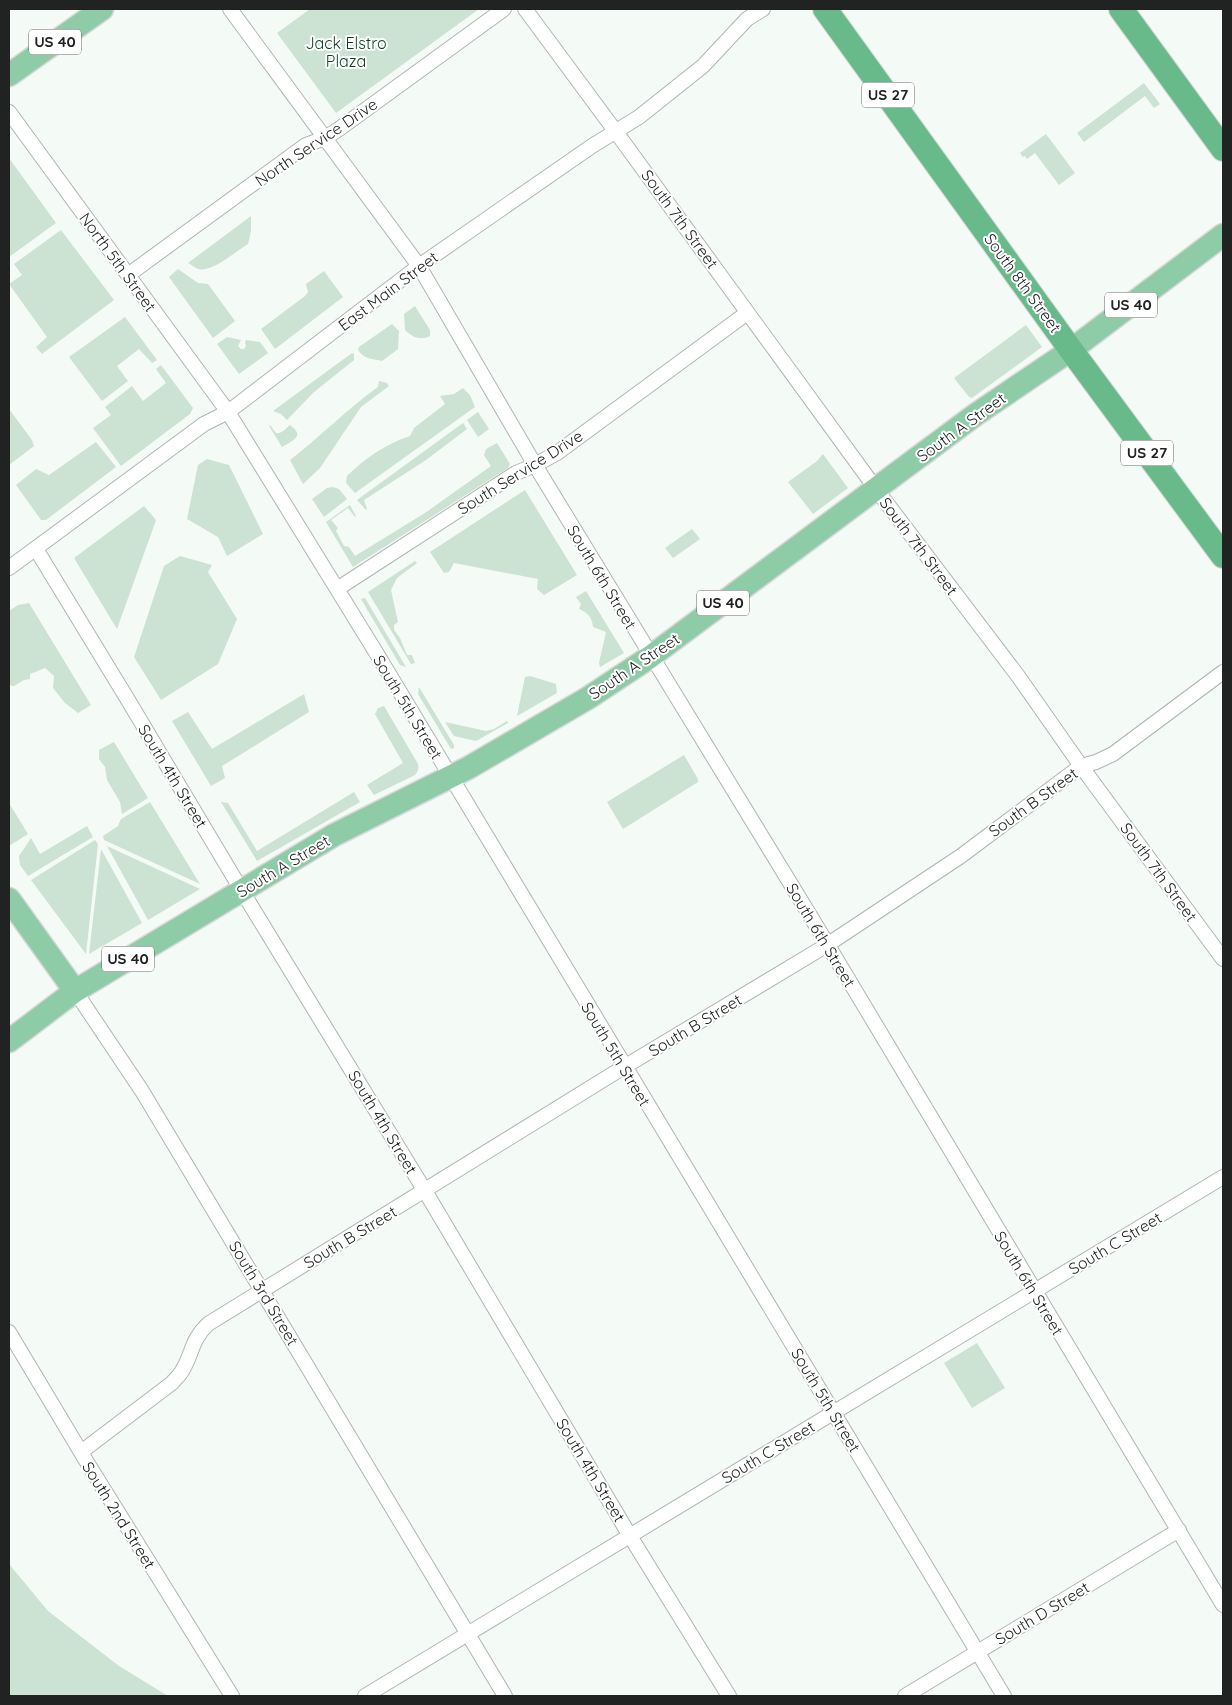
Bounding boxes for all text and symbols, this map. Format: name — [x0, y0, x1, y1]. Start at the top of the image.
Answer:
road number: US 40 — [29, 30, 81, 54]
park label: Jack Elstro Plaza — [305, 33, 387, 71]
road number: US 27 — [862, 82, 914, 108]
street label: North Service Drive — [251, 94, 381, 190]
street label: South 7th Street — [637, 166, 723, 272]
street label: North 5th Street — [75, 209, 161, 315]
street label: South 8th Street — [980, 229, 1066, 337]
street label: East Main Street — [334, 247, 442, 335]
road number: US 40 — [1105, 292, 1157, 318]
street label: South A Street — [913, 388, 1009, 466]
street label: South Service Drive — [454, 425, 586, 519]
road number: US 27 — [1121, 440, 1173, 466]
street label: South 7th Street — [876, 493, 962, 599]
street label: South 6th Street — [563, 521, 641, 633]
road number: US 40 — [697, 590, 749, 616]
street label: South A Street — [585, 628, 683, 704]
street label: South 5th Street — [369, 651, 447, 763]
street label: South 4th Street — [134, 720, 212, 832]
street label: South B Street — [985, 763, 1081, 841]
street label: South 7th Street — [1116, 819, 1202, 925]
street label: South A Street — [233, 830, 333, 902]
street label: South 6th Street — [782, 879, 860, 991]
road number: US 40 — [102, 946, 154, 972]
street label: South B Street — [645, 989, 745, 1061]
street label: South 5th Street — [577, 998, 655, 1110]
street label: South 4th Street — [344, 1066, 422, 1178]
street label: South B Street — [300, 1201, 400, 1273]
street label: South C Street — [1065, 1207, 1165, 1279]
street label: South 6th Street — [990, 1227, 1068, 1339]
street label: South 3rd Street — [225, 1237, 303, 1349]
street label: South 5th Street — [787, 1344, 865, 1456]
street label: South 4th Street — [552, 1414, 630, 1526]
street label: South C Street — [718, 1416, 818, 1488]
street label: South 2nd Street — [78, 1458, 160, 1572]
street label: South D Street — [991, 1577, 1093, 1649]

